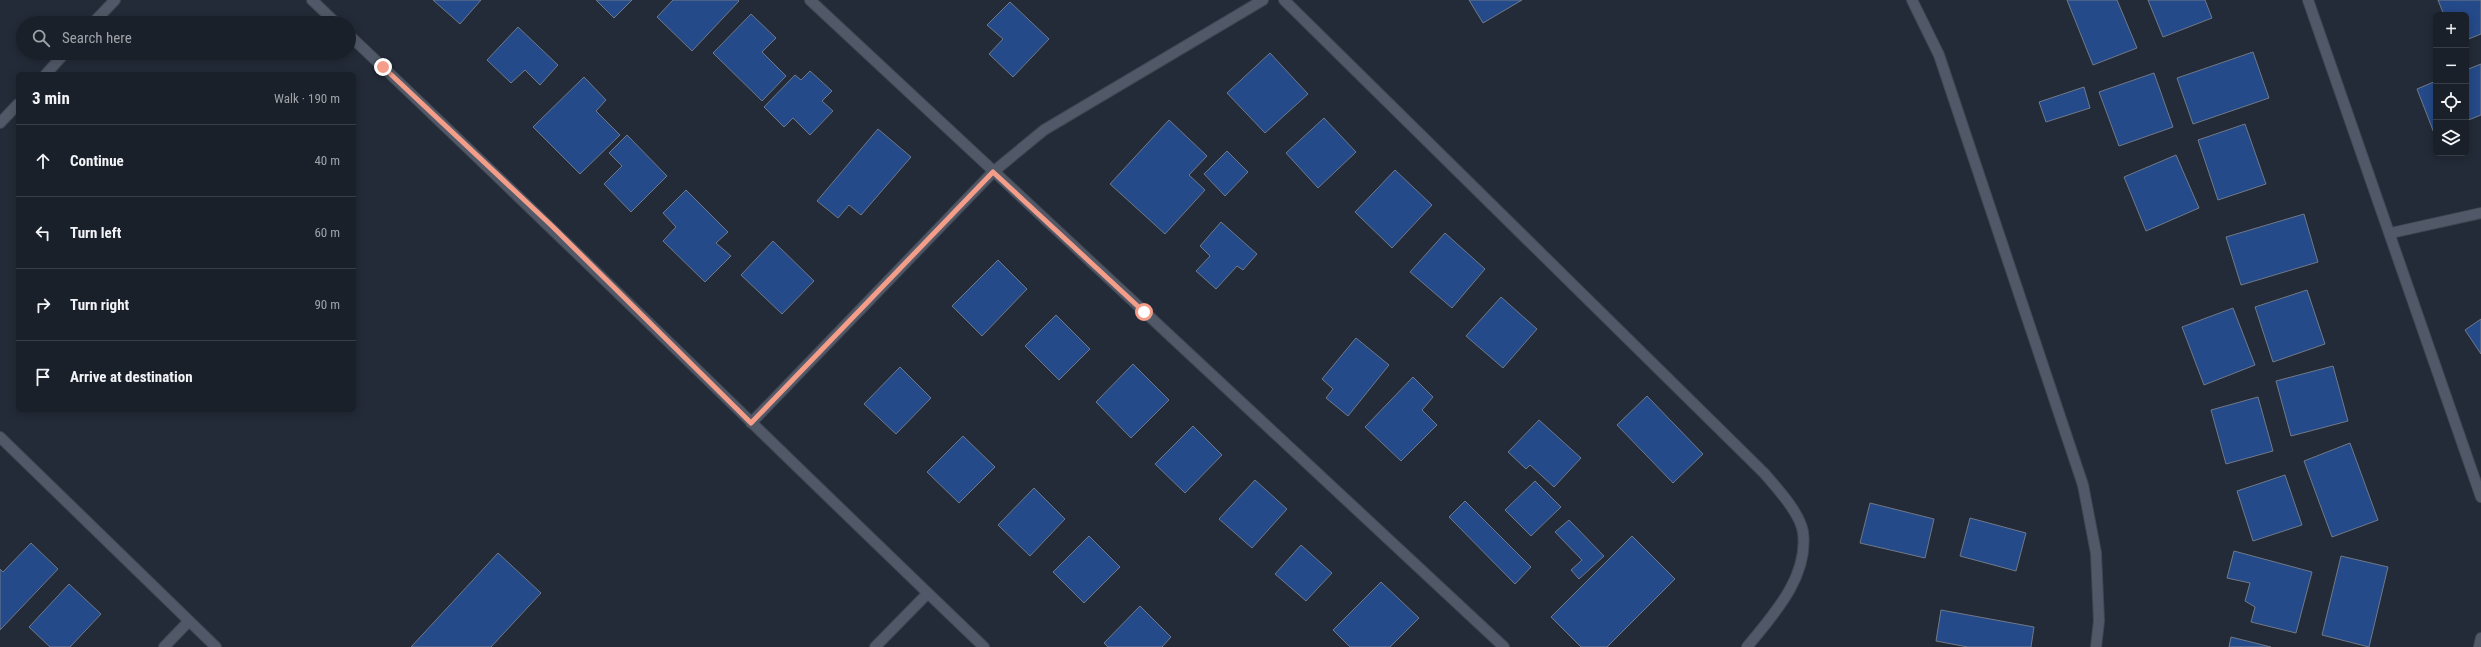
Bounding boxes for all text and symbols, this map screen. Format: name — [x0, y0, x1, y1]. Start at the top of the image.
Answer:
map controls — [2433, 12, 2469, 156]
button: + — [2433, 12, 2469, 48]
search box — [16, 16, 356, 60]
icon: search — [30, 27, 52, 49]
text: Search here — [62, 29, 132, 47]
button: − — [2433, 48, 2469, 84]
route end — [374, 58, 392, 76]
button: locate — [2433, 84, 2469, 120]
text: 3 min — [32, 88, 70, 108]
text: Walk · 190 m — [274, 91, 340, 106]
button: layers — [2433, 120, 2469, 156]
icon: ahead — [32, 150, 54, 172]
text: Continue — [70, 152, 124, 170]
text: 40 m — [314, 153, 340, 168]
icon: left — [32, 222, 54, 244]
text: Turn left — [70, 224, 121, 242]
text: 60 m — [314, 225, 340, 240]
icon: right — [32, 294, 54, 316]
text: Turn right — [70, 296, 129, 314]
text: 90 m — [314, 297, 340, 312]
route start — [1135, 303, 1153, 321]
icon: arrive — [32, 366, 54, 388]
text: Arrive at destination — [70, 368, 193, 386]

